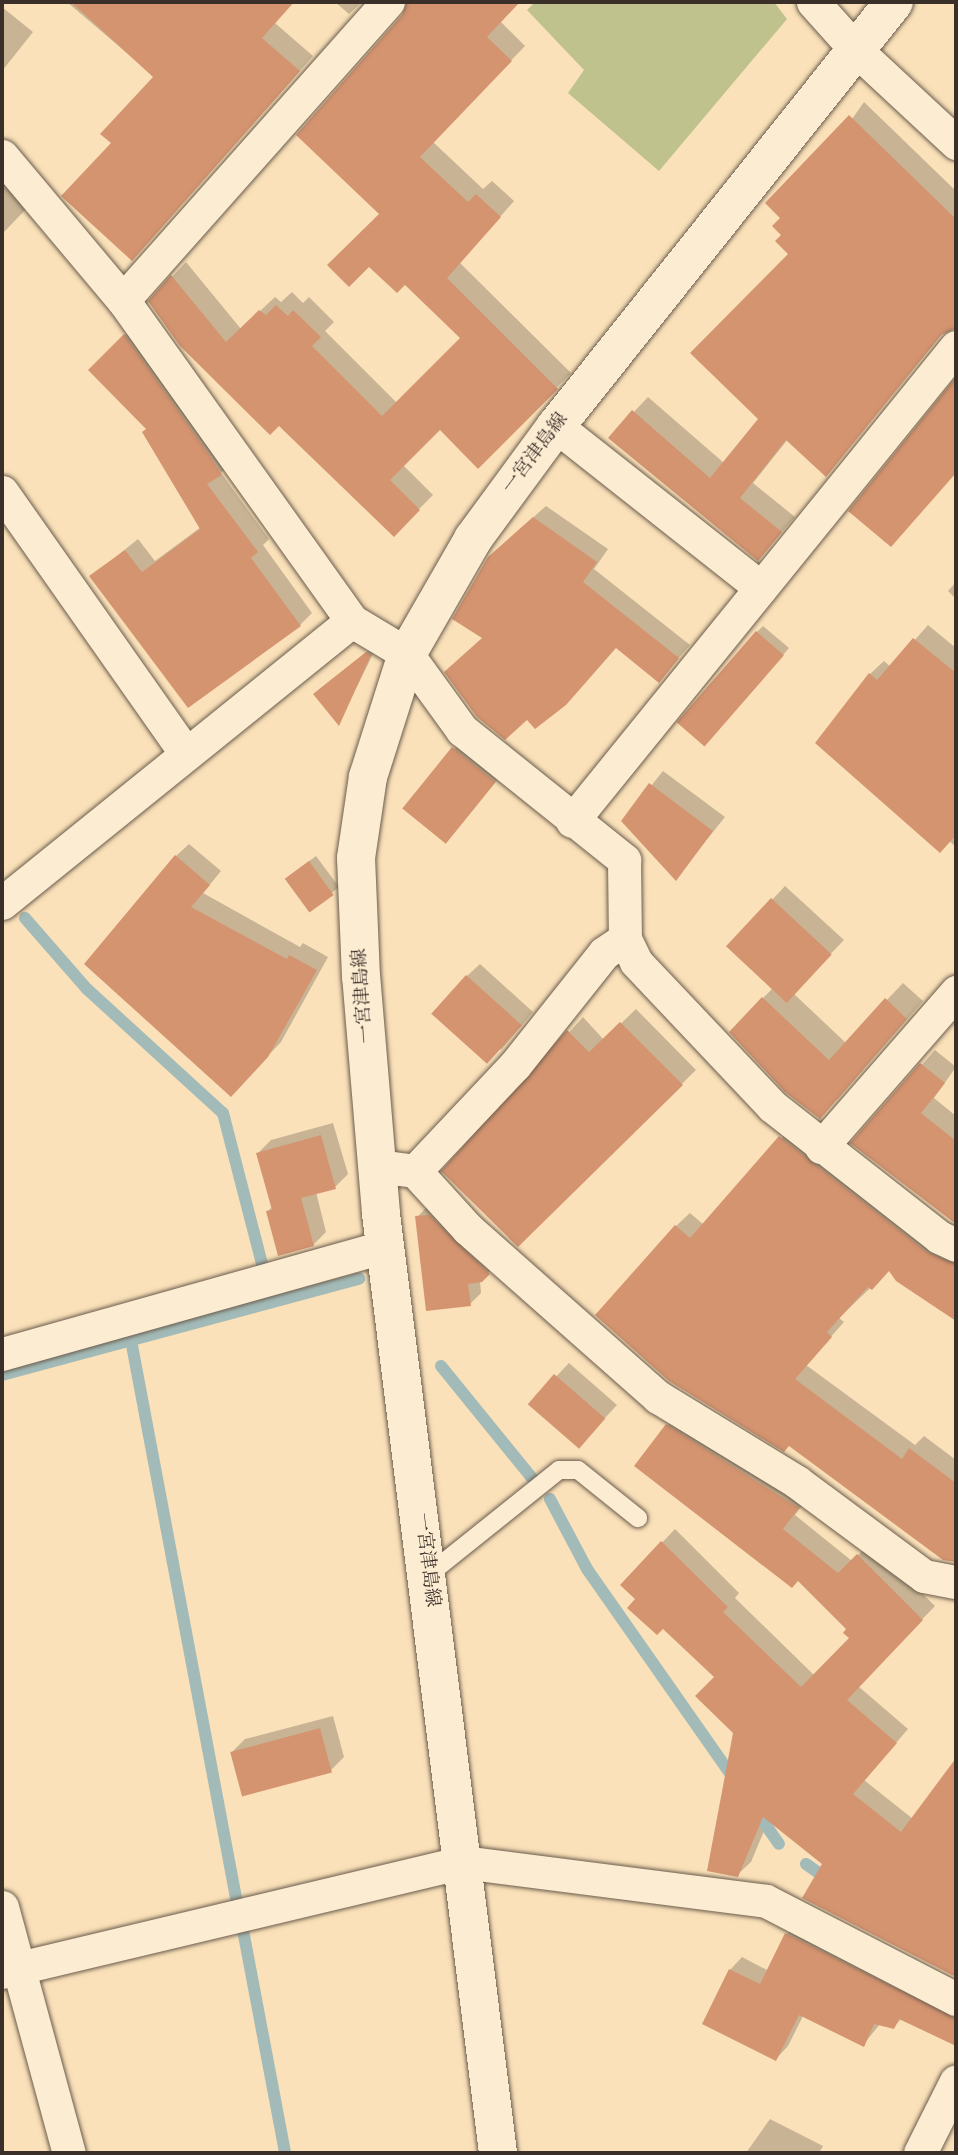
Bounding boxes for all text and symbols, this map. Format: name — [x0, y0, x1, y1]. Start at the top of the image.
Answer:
street label: 一宮津島線 — [498, 409, 574, 499]
street label: 一宮津島線 — [349, 948, 379, 1044]
street label: 一宮津島線 — [409, 1511, 443, 1609]

